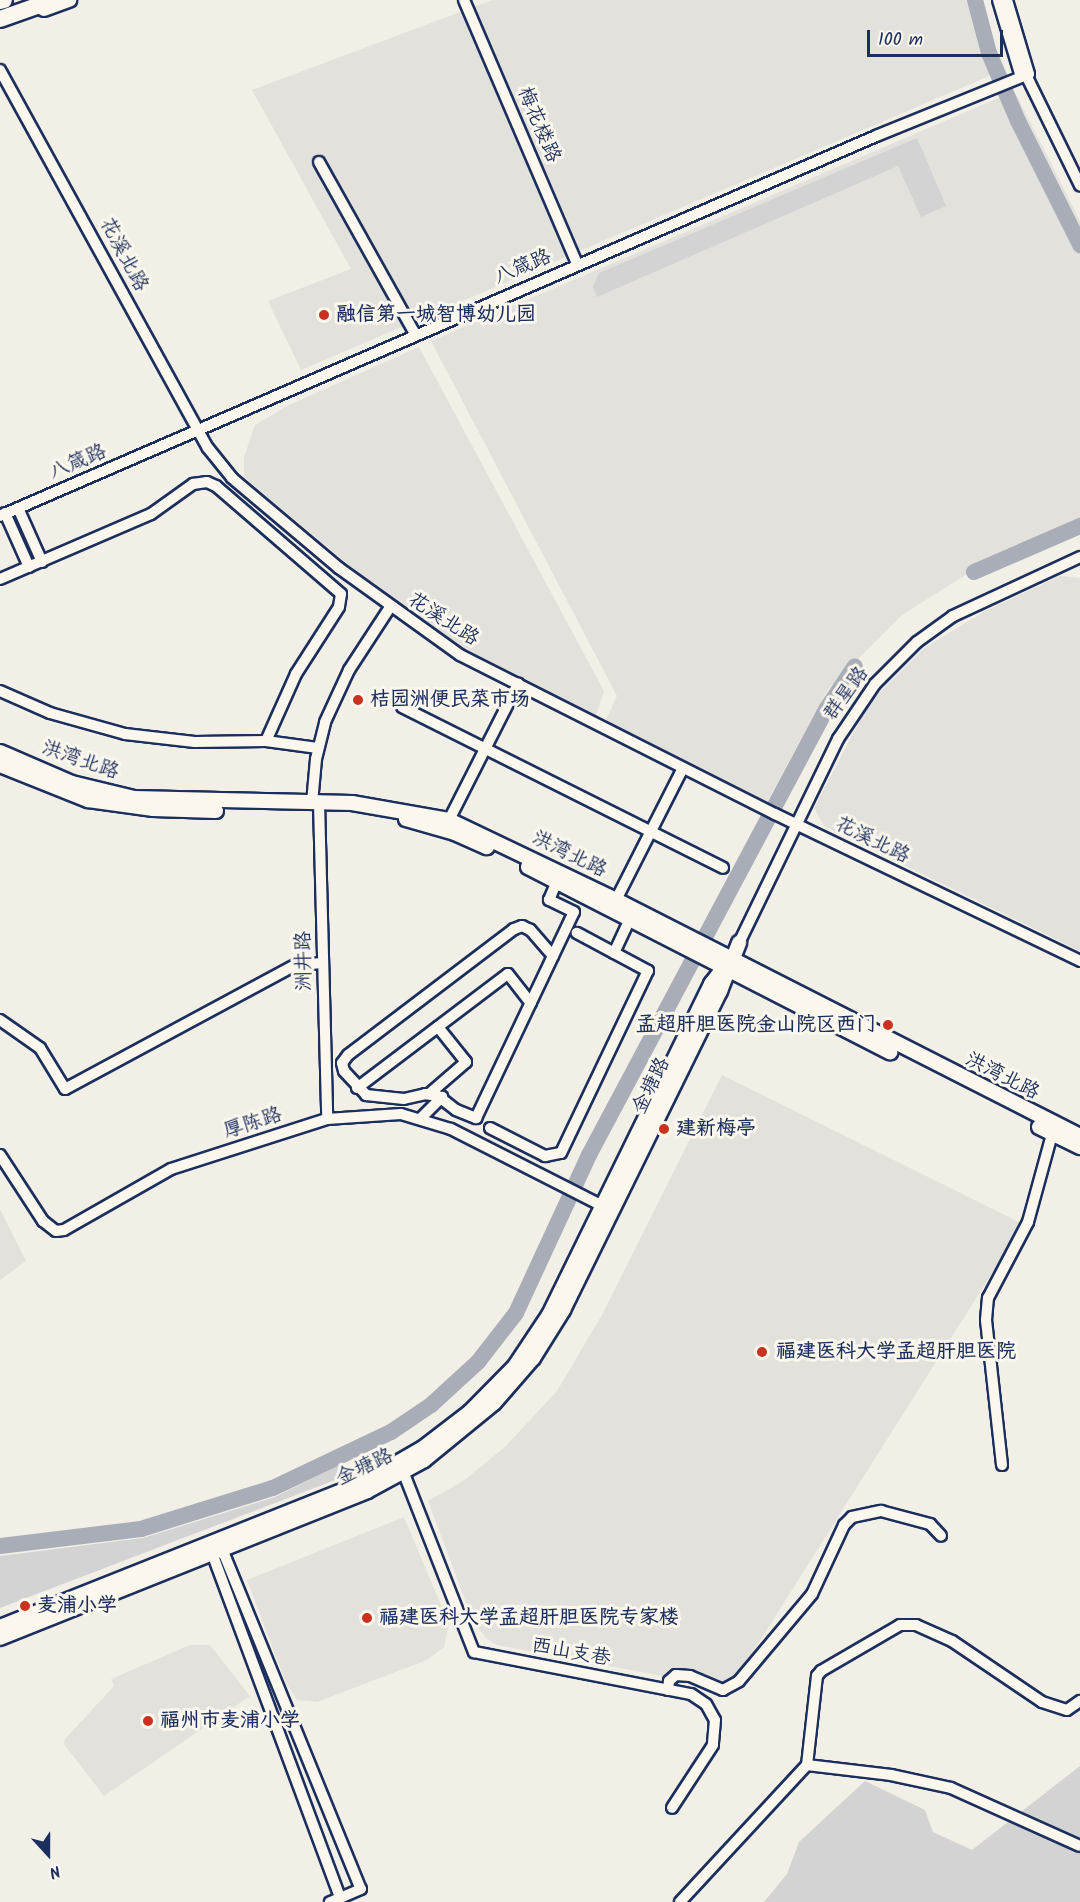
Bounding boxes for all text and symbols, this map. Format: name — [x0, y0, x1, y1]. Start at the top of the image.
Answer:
scale bar — [870, 18, 1006, 56]
text: 100 m — [878, 26, 923, 55]
street label: 梅花楼路 — [511, 83, 565, 167]
street label: 花溪北路 — [94, 214, 152, 296]
street label: 八箴路 — [491, 245, 555, 291]
place label: 融信第一城智博幼儿园 — [336, 303, 536, 327]
marker: 融信第一城智博幼儿园 — [317, 308, 331, 322]
street label: 八箴路 — [46, 440, 110, 486]
street label: 花溪北路 — [403, 588, 483, 652]
street label: 群星路 — [820, 663, 874, 725]
place label: 桔园洲便民菜市场 — [370, 688, 530, 712]
marker: 桔园洲便民菜市场 — [351, 693, 365, 707]
street label: 洪湾北路 — [38, 737, 122, 785]
street label: 花溪北路 — [831, 813, 913, 869]
street label: 洪湾北路 — [528, 827, 610, 883]
street label: 洲井路 — [292, 931, 318, 991]
place label: 孟超肝胆医院金山院区西门 — [636, 1013, 876, 1037]
marker: 孟超肝胆医院金山院区西门 — [881, 1018, 895, 1032]
street label: 洪湾北路 — [961, 1048, 1043, 1106]
street label: 金塘路 — [628, 1054, 676, 1118]
street label: 厚陈路 — [221, 1103, 285, 1145]
place label: 建新梅亭 — [676, 1117, 756, 1141]
marker: 建新梅亭 — [657, 1122, 671, 1136]
place label: 福建医科大学孟超肝胆医院 — [776, 1340, 1016, 1364]
marker: 福建医科大学孟超肝胆医院 — [753, 1343, 771, 1361]
street label: 金塘路 — [333, 1444, 397, 1492]
place label: 麦浦小学 — [37, 1594, 117, 1618]
marker: 麦浦小学 — [18, 1599, 32, 1613]
place label: 福建医科大学孟超肝胆医院专家楼 — [379, 1606, 679, 1630]
marker: 福建医科大学孟超肝胆医院专家楼 — [360, 1611, 374, 1625]
street label: 西山支巷 — [530, 1634, 612, 1672]
place label: 福州市麦浦小学 — [160, 1709, 300, 1733]
marker: 福州市麦浦小学 — [141, 1714, 155, 1728]
north arrow — [18, 1824, 78, 1884]
text: N — [45, 1858, 64, 1885]

